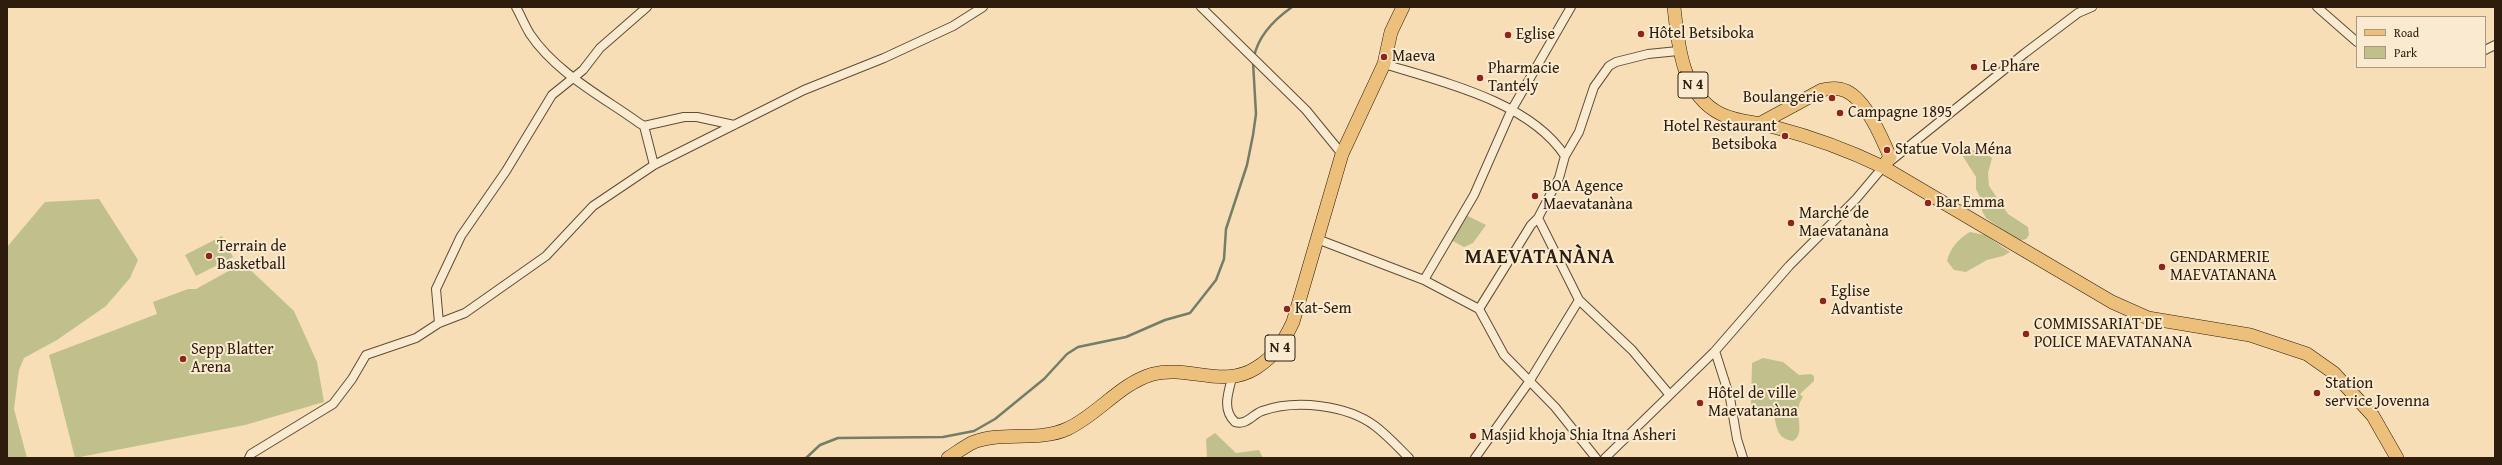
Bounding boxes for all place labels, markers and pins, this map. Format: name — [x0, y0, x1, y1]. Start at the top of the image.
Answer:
place label: Hôtel Betsiboka — [1649, 24, 1754, 44]
place label: Eglise — [1516, 25, 1555, 45]
marker: Hôtel Betsiboka — [1636, 29, 1646, 39]
marker: Eglise — [1503, 30, 1513, 40]
place label: Maeva — [1392, 47, 1435, 67]
marker: Maeva — [1379, 52, 1389, 62]
place label: Le Phare — [1982, 57, 2040, 77]
place label: Pharmacie Tantely — [1488, 59, 1559, 97]
marker: Le Phare — [1969, 62, 1979, 72]
marker: Pharmacie Tantely — [1475, 73, 1485, 83]
place label: Boulangerie — [1743, 88, 1824, 108]
marker: Boulangerie — [1827, 93, 1837, 103]
place label: Campagne 1895 — [1848, 103, 1952, 123]
marker: Campagne 1895 — [1835, 108, 1845, 118]
place label: Hotel Restaurant Betsiboka — [1663, 117, 1777, 155]
marker: Hotel Restaurant Betsiboka — [1780, 131, 1790, 141]
place label: Statue Vola Ména — [1895, 140, 2012, 160]
marker: Statue Vola Ména — [1882, 145, 1892, 155]
place label: BOA Agence Maevatanàna — [1543, 177, 1633, 215]
marker: BOA Agence Maevatanàna — [1530, 191, 1540, 201]
place label: Bar Emma — [1936, 193, 2005, 213]
marker: Bar Emma — [1923, 198, 1933, 208]
place label: Marché de Maevatanàna — [1799, 204, 1889, 242]
marker: Marché de Maevatanàna — [1786, 218, 1796, 228]
place label: Terrain de Basketball — [217, 237, 286, 275]
place label: GENDARMERIE MAEVATANANA — [2170, 248, 2277, 286]
marker: Terrain de Basketball — [204, 251, 214, 261]
marker: GENDARMERIE MAEVATANANA — [2157, 262, 2167, 272]
place label: Eglise Advantiste — [1831, 282, 1903, 320]
marker: Eglise Advantiste — [1818, 296, 1828, 306]
place label: Kat-Sem — [1295, 299, 1352, 319]
marker: Kat-Sem — [1282, 304, 1292, 314]
place label: COMMISSARIAT DE POLICE MAEVATANANA — [2034, 315, 2192, 353]
marker: COMMISSARIAT DE POLICE MAEVATANANA — [2021, 329, 2031, 339]
place label: Sepp Blatter Arena — [191, 340, 274, 378]
marker: Sepp Blatter Arena — [178, 354, 188, 364]
place label: Station service Jovenna — [2325, 374, 2430, 412]
place label: Hôtel de ville Maevatanàna — [1708, 384, 1798, 422]
marker: Station service Jovenna — [2312, 388, 2322, 398]
marker: Hôtel de ville Maevatanàna — [1695, 398, 1705, 408]
place label: Masjid khoja Shia Itna Asheri — [1481, 426, 1676, 446]
marker: Masjid khoja Shia Itna Asheri — [1468, 431, 1478, 441]

